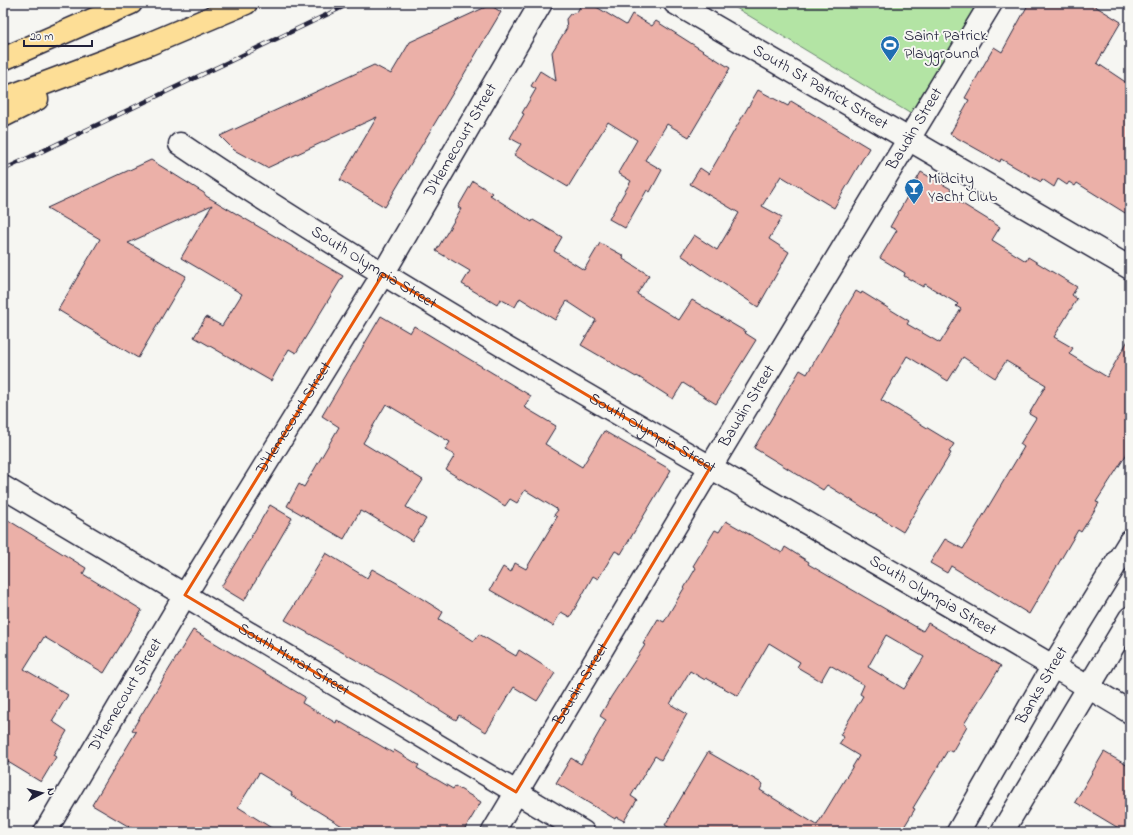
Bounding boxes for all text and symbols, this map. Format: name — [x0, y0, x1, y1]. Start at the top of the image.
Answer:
scale bar — [24, 22, 92, 48]
place label: Saint Patrick Playground — [904, 24, 988, 66]
text: 20 m — [30, 28, 53, 46]
sports icon: Saint Patrick Playground — [879, 34, 901, 62]
street label: South St Patrick Street — [748, 39, 893, 137]
street label: D'Hemecourt Street — [418, 78, 504, 203]
street label: Baudin Street — [880, 82, 949, 176]
place label: Midcity Yacht Club — [928, 167, 998, 209]
bar icon: Midcity Yacht Club — [903, 177, 925, 205]
street label: South Olympia Street — [306, 220, 442, 316]
street label: D'Hemecourt Street — [250, 357, 338, 480]
street label: Baudin Street — [713, 360, 782, 453]
street label: South Olympia Street — [584, 387, 721, 480]
street label: South Olympia Street — [864, 549, 1001, 643]
street label: South Murat Street — [233, 617, 355, 703]
street label: D'Hemecourt Street — [82, 633, 169, 758]
street label: Baudin Street — [547, 638, 615, 731]
street label: Banks Street — [1009, 641, 1075, 730]
north arrow — [22, 773, 62, 813]
text: N — [43, 787, 59, 797]

